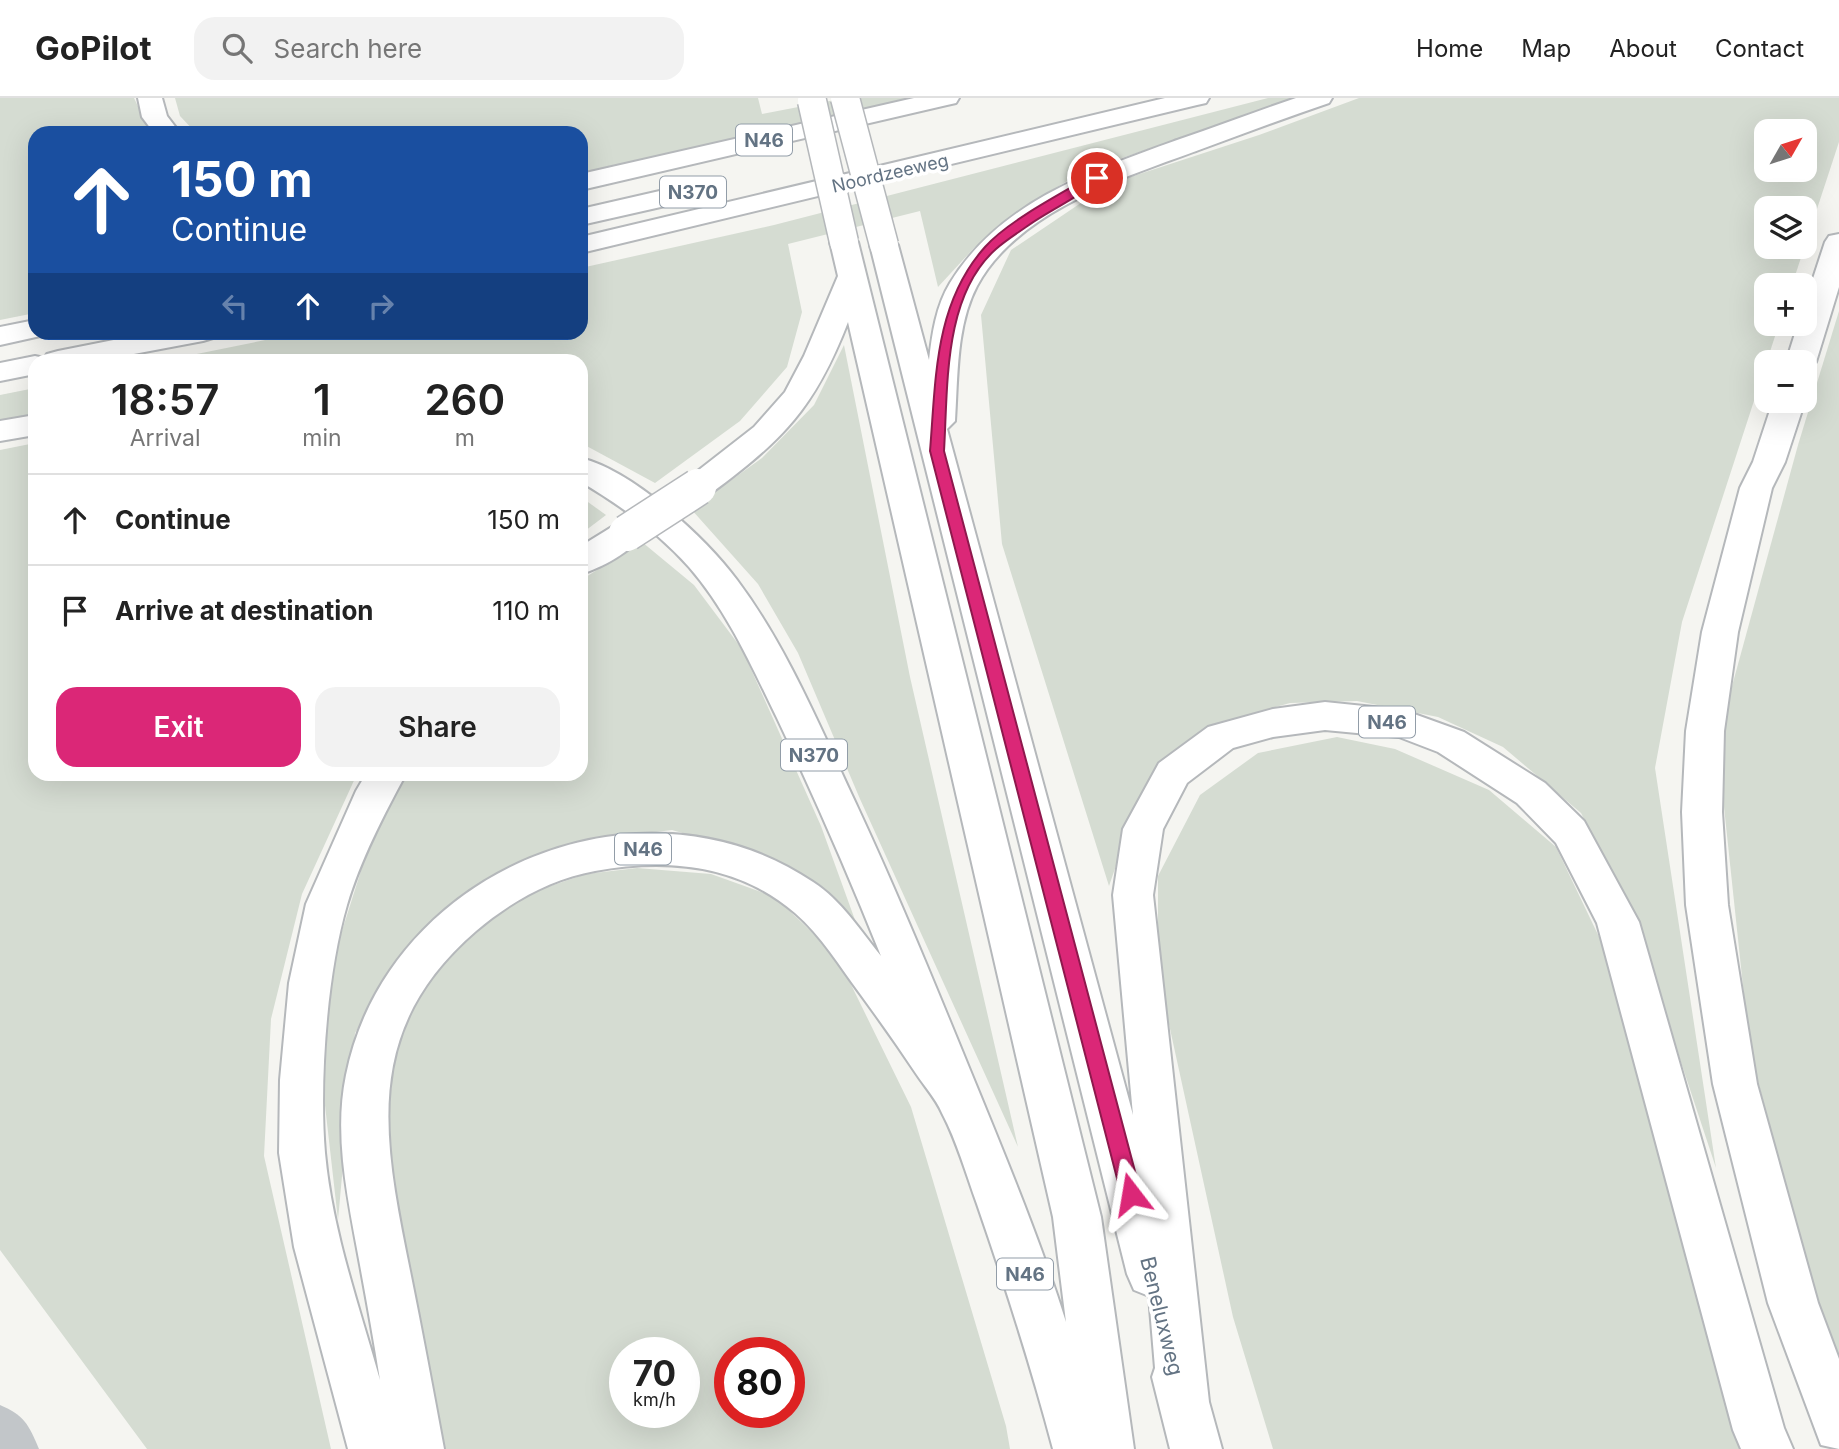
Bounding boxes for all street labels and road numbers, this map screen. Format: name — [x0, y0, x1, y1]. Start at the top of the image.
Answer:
road number: N46 — [736, 124, 792, 156]
street label: Noordzeeweg — [830, 149, 950, 197]
road number: N370 — [660, 176, 726, 208]
road number: N46 — [1359, 706, 1415, 737]
road number: N370 — [781, 740, 847, 770]
road number: N46 — [615, 834, 671, 864]
street label: Beneluxweg — [1135, 1254, 1189, 1378]
road number: N46 — [997, 1258, 1053, 1290]

